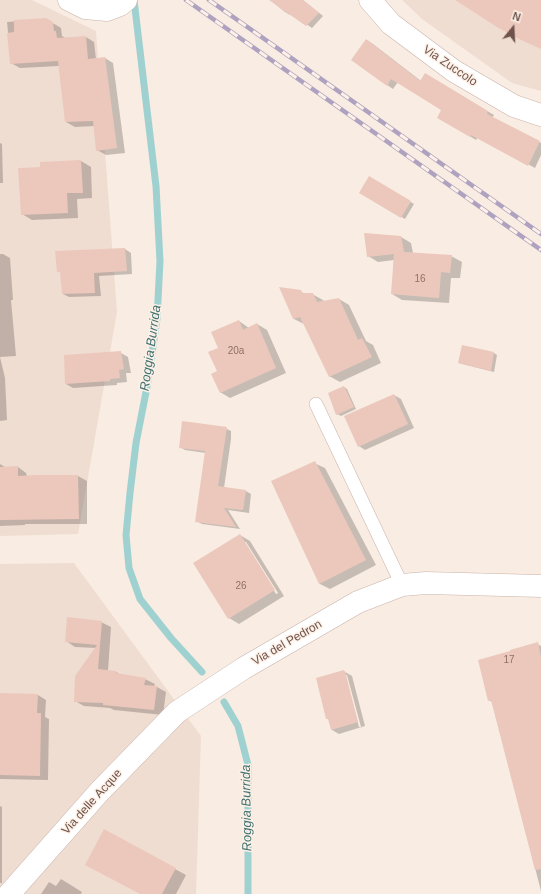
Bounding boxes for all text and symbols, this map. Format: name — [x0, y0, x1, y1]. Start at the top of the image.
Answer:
north arrow — [493, 8, 533, 48]
text: N — [511, 10, 522, 24]
street label: Via Zuccolo — [420, 43, 480, 89]
house number: 16 — [414, 273, 426, 285]
water label: Roggia Burrida — [137, 304, 165, 392]
house number: 20a — [228, 345, 244, 357]
house number: 26 — [235, 580, 247, 592]
street label: Via del Pedron — [249, 617, 325, 669]
house number: 17 — [503, 654, 515, 666]
water label: Roggia Burrida — [238, 765, 256, 851]
street label: Via delle Acque — [59, 766, 125, 838]

